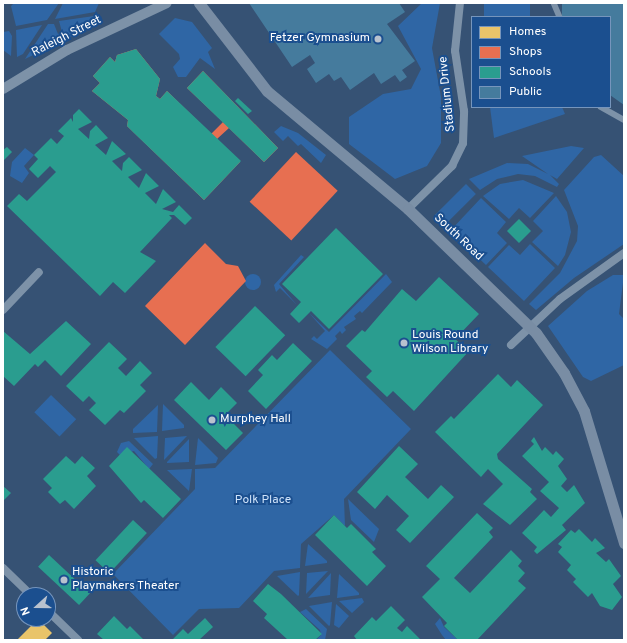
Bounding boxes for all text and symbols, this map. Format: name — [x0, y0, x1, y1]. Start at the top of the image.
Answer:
street label: Raleigh Street — [30, 13, 104, 61]
legend — [471, 16, 611, 108]
text: Homes — [509, 24, 546, 40]
place label: Fetzer Gymnasium — [270, 32, 370, 46]
marker: Fetzer Gymnasium — [373, 34, 383, 44]
text: Shops — [509, 44, 542, 60]
street label: Stadium Drive — [437, 55, 459, 133]
text: Schools — [509, 64, 551, 80]
text: Public — [509, 84, 542, 100]
street label: South Road — [430, 212, 486, 264]
place label: Louis Round Wilson Library — [412, 329, 488, 357]
marker: Louis Round Wilson Library — [399, 338, 409, 348]
place label: Murphey Hall — [220, 413, 291, 427]
marker: Murphey Hall — [207, 415, 217, 425]
park label: Polk Place — [235, 494, 291, 508]
place label: Historic Playmakers Theater — [72, 566, 180, 594]
marker: Historic Playmakers Theater — [59, 575, 69, 585]
north arrow — [16, 587, 56, 627]
text: N — [18, 605, 34, 617]

